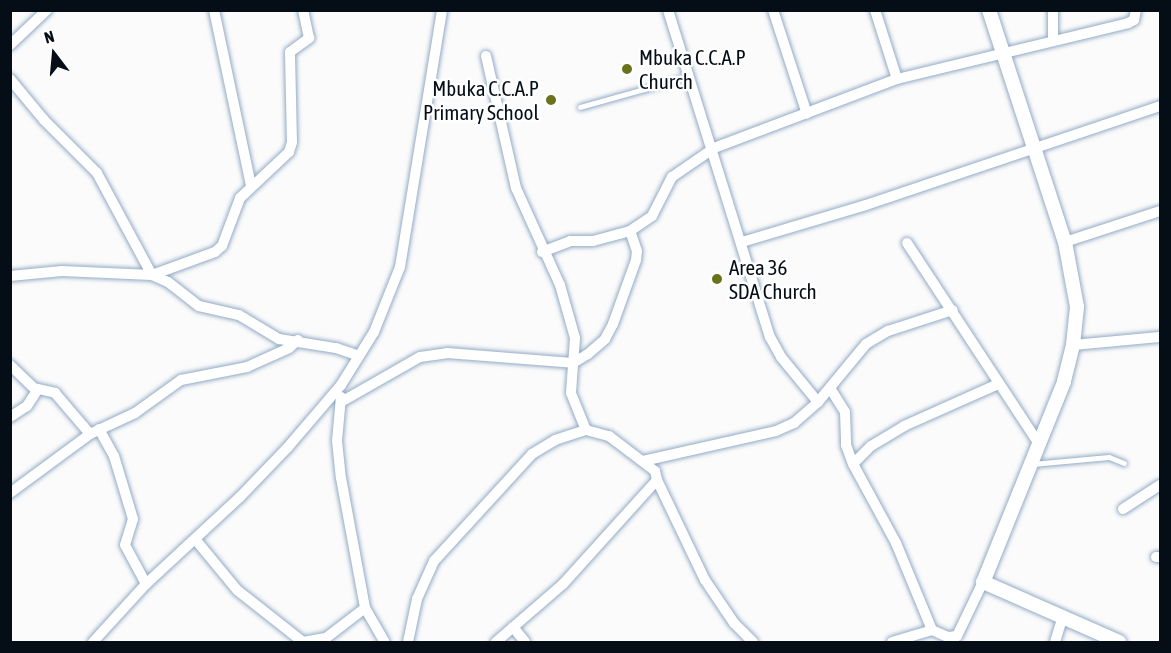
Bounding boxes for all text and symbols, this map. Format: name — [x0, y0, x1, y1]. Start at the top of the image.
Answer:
north arrow — [24, 24, 84, 84]
text: N — [42, 27, 56, 47]
place label: Mbuka C.C.A.P Church — [639, 44, 746, 94]
marker: Mbuka C.C.A.P Church — [620, 62, 634, 76]
place label: Mbuka C.C.A.P Primary School — [423, 75, 539, 125]
marker: Mbuka C.C.A.P Primary School — [544, 93, 558, 107]
place label: Area 36 SDA Church — [729, 254, 817, 304]
marker: Area 36 SDA Church — [710, 272, 724, 286]

